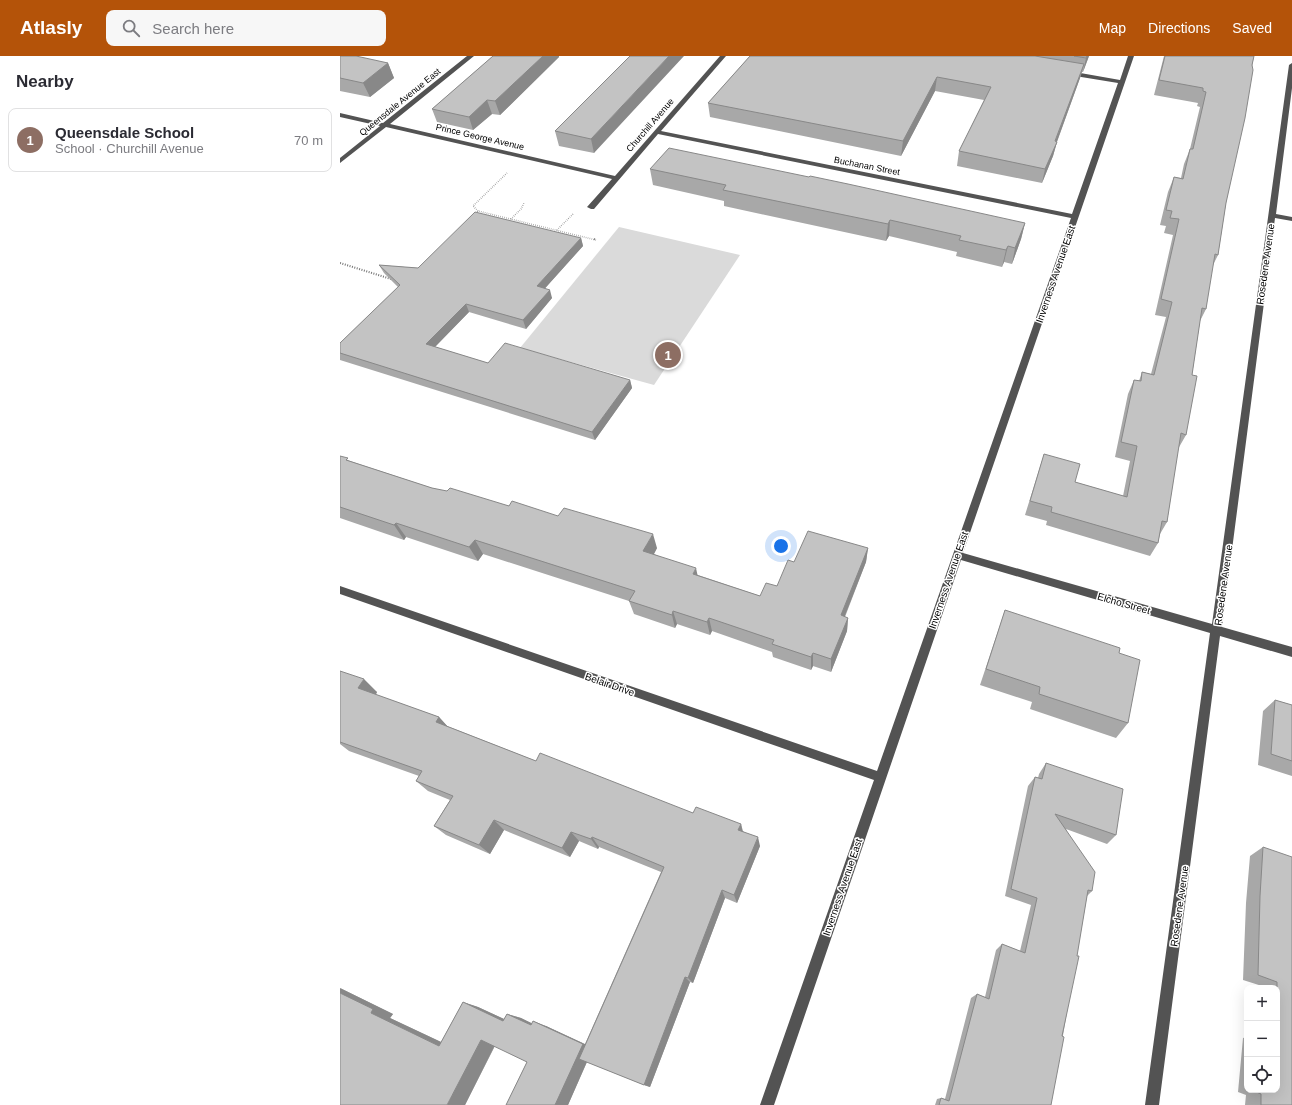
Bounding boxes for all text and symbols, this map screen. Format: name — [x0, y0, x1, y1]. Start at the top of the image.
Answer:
search box — [106, 10, 386, 46]
text: Atlasly — [20, 17, 82, 38]
icon: search — [120, 17, 142, 39]
text: Search here — [152, 20, 234, 37]
text: Map — [1099, 20, 1126, 36]
text: Directions — [1148, 20, 1210, 36]
text: Saved — [1232, 20, 1272, 36]
street label: Queensdale Avenue East — [357, 66, 443, 138]
text: Nearby — [16, 72, 74, 91]
street label: Churchill Avenue — [624, 96, 676, 154]
street label: Prince George Avenue — [435, 122, 525, 152]
text: Queensdale School — [55, 124, 194, 141]
text: 1 — [26, 133, 34, 148]
text: 70 m — [294, 133, 323, 148]
text: School · Churchill Avenue — [55, 141, 204, 156]
street label: Buchanan Street — [833, 155, 901, 177]
street label: Rosedene Avenue — [1254, 222, 1277, 305]
street label: Inverness Avenue East — [1034, 224, 1077, 324]
pin: 1 — [655, 340, 681, 370]
street label: Inverness Avenue East — [927, 530, 970, 630]
your location — [771, 536, 791, 556]
street label: Rosedene Avenue — [1212, 543, 1235, 626]
street label: Elcho Street — [1096, 591, 1152, 616]
street label: Belair Drive — [584, 671, 636, 698]
street label: Inverness Avenue East — [821, 837, 864, 937]
street label: Rosedene Avenue — [1168, 864, 1191, 947]
map controls — [1244, 985, 1280, 1093]
button: + — [1244, 985, 1280, 1021]
button: − — [1244, 1021, 1280, 1057]
button: locate — [1244, 1057, 1280, 1093]

